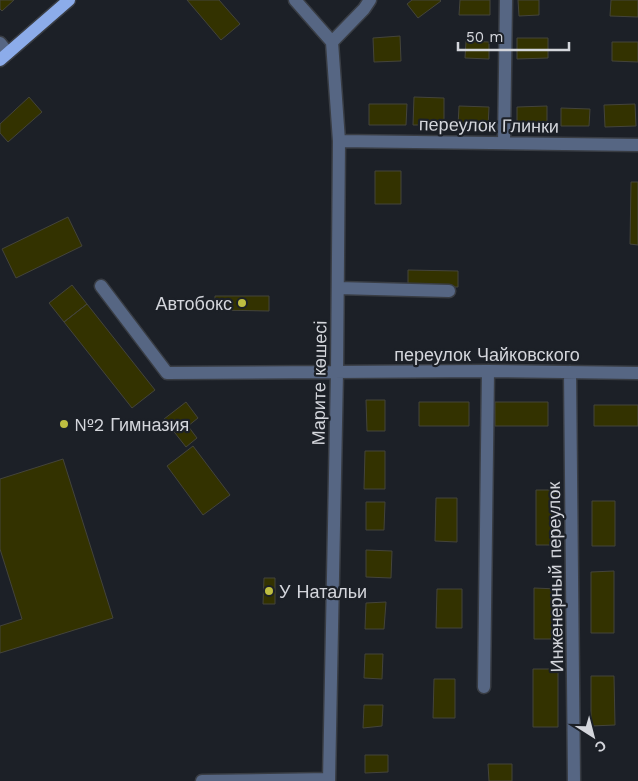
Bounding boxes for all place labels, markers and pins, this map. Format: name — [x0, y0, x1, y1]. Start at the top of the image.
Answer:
place label: Автобокс — [155, 293, 232, 314]
marker: Автобокс — [236, 297, 248, 309]
place label: №2 Гимназия — [74, 414, 189, 435]
marker: №2 Гимназия — [58, 418, 70, 430]
place label: У Натальи — [279, 581, 367, 602]
marker: У Натальи — [263, 585, 275, 597]

